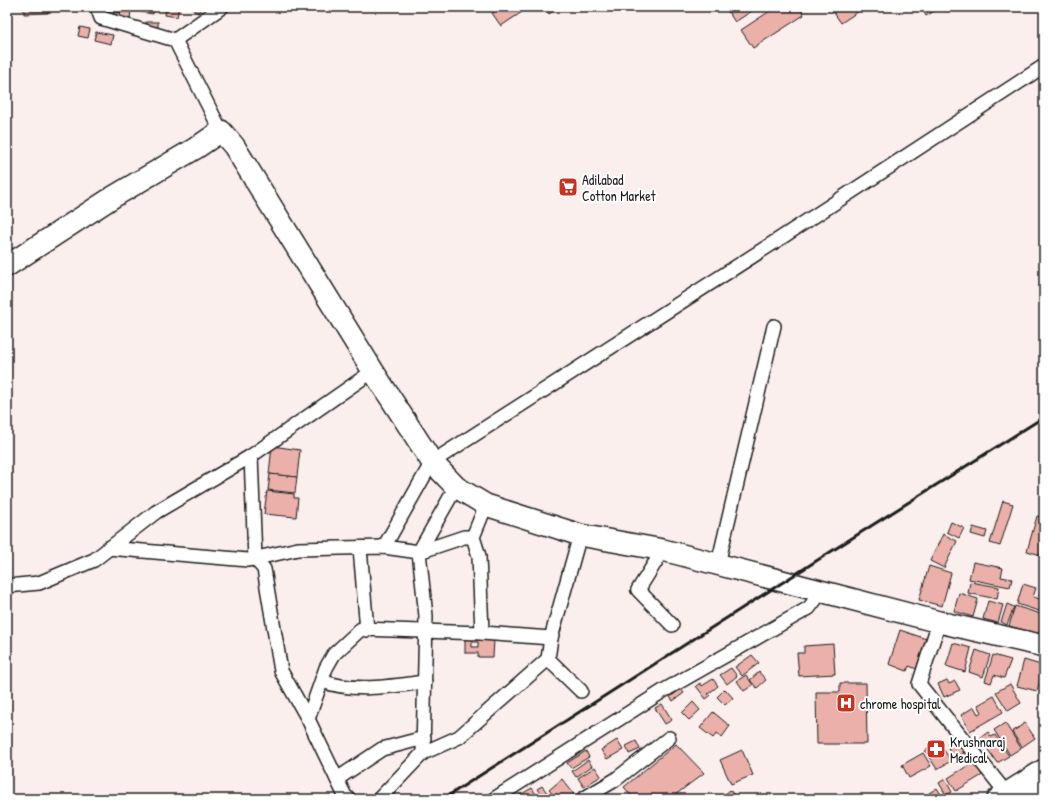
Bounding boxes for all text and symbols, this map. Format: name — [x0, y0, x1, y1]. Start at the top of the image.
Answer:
place label: Adilabad Cotton Market — [582, 170, 656, 205]
supermarket icon: Adilabad Cotton Market — [557, 176, 579, 198]
hospital icon: chrome hospital — [835, 692, 857, 714]
place label: chrome hospital — [860, 694, 941, 714]
place label: Krushnaraj Medical — [950, 732, 1006, 767]
pharmacy icon: Krushnaraj Medical — [925, 738, 947, 760]

